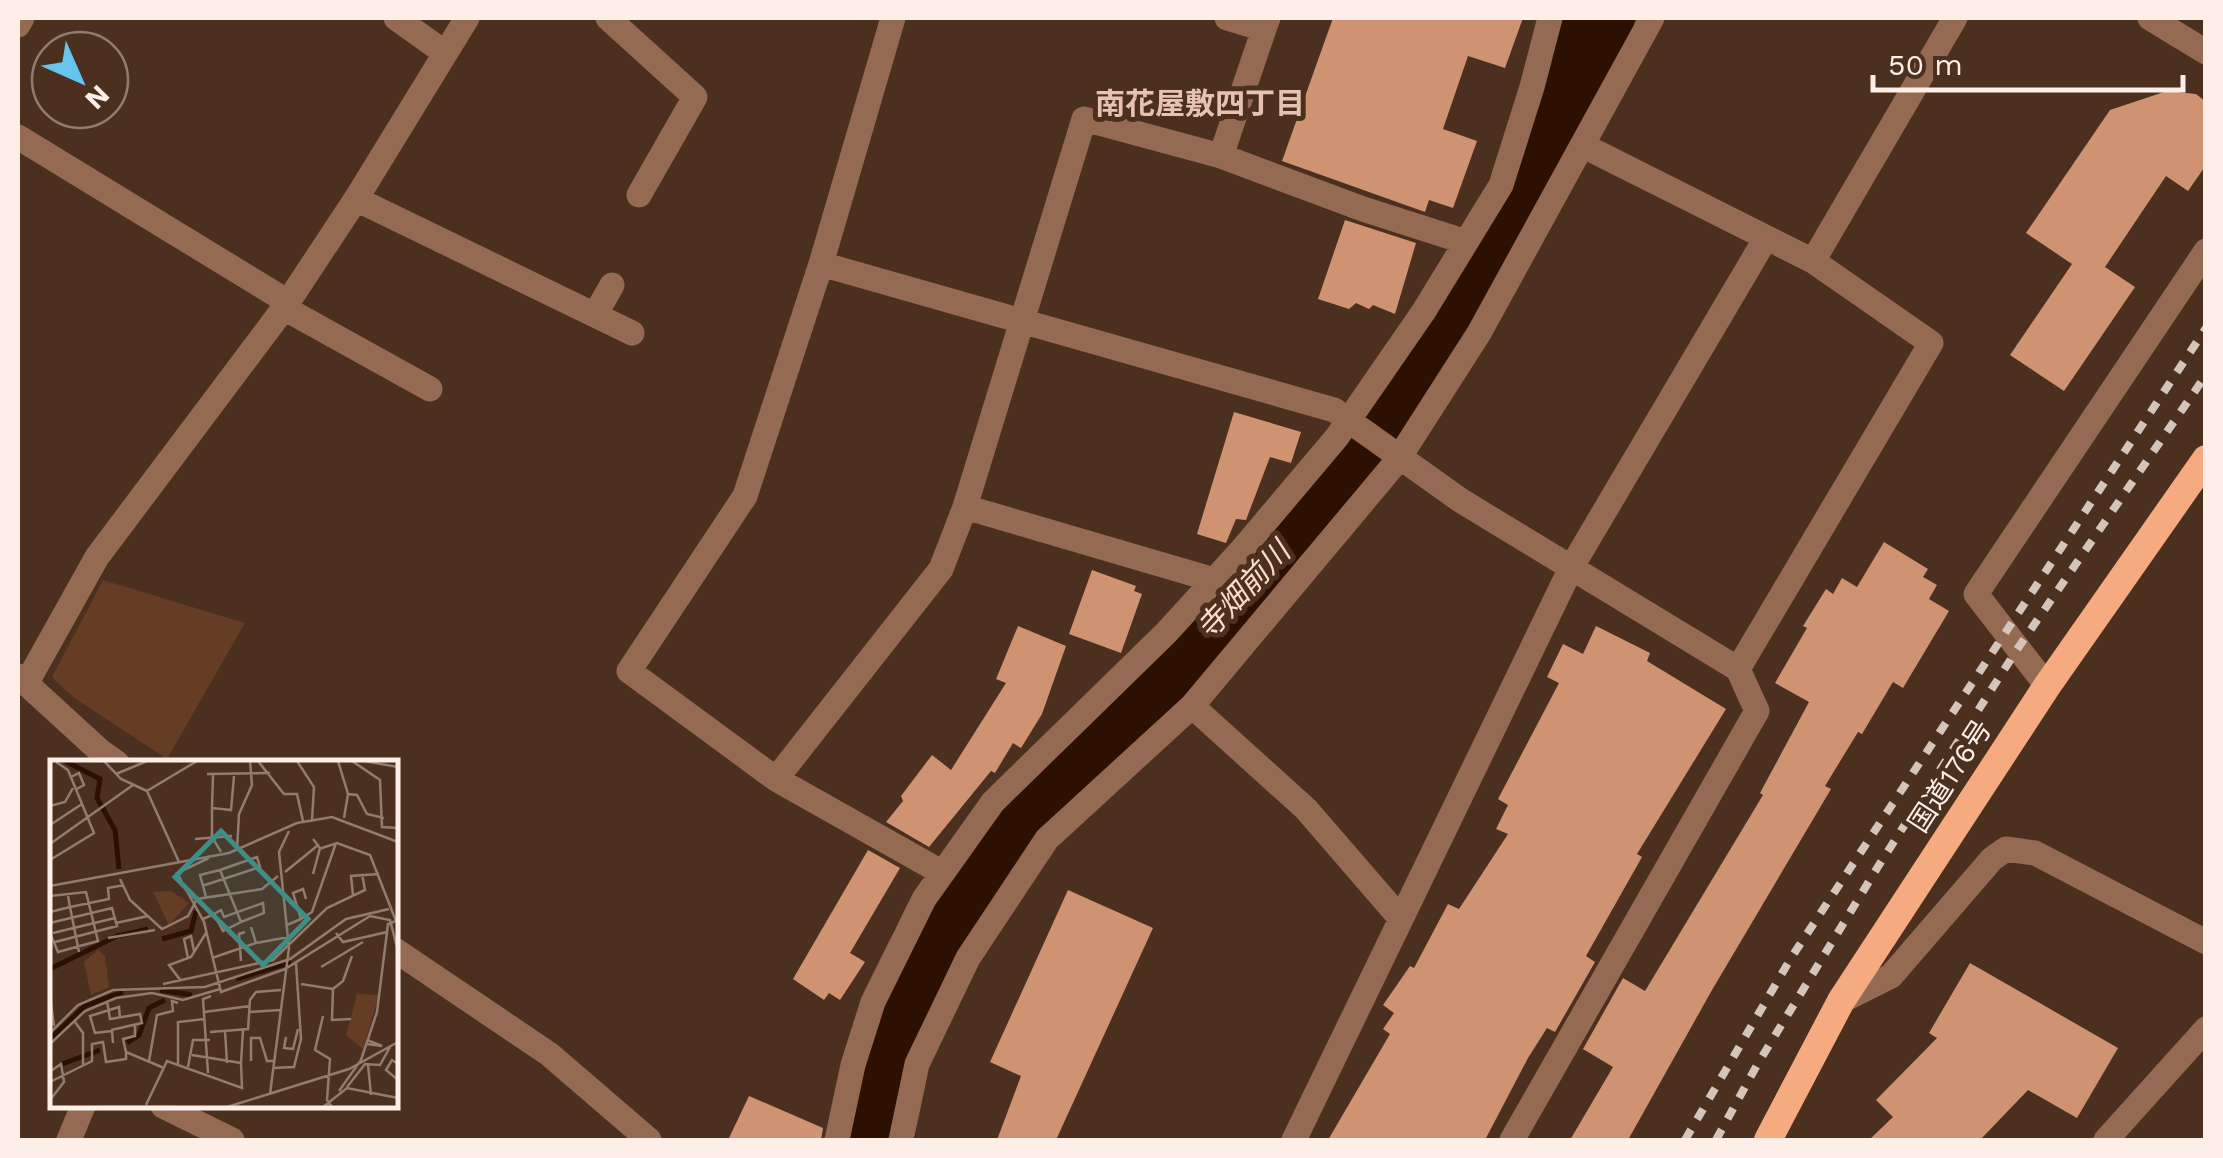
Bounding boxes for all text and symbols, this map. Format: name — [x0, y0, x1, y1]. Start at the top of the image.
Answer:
north arrow — [30, 30, 130, 130]
scale bar — [1873, 30, 2183, 92]
text: 50 m — [1888, 47, 1963, 82]
text: N — [78, 78, 116, 116]
district label: 南花屋敷四丁目 — [1095, 86, 1305, 121]
water label: 寺畑前川 — [1189, 532, 1299, 646]
street label: 国道176号 — [1902, 714, 1998, 838]
inset map — [50, 760, 398, 1108]

